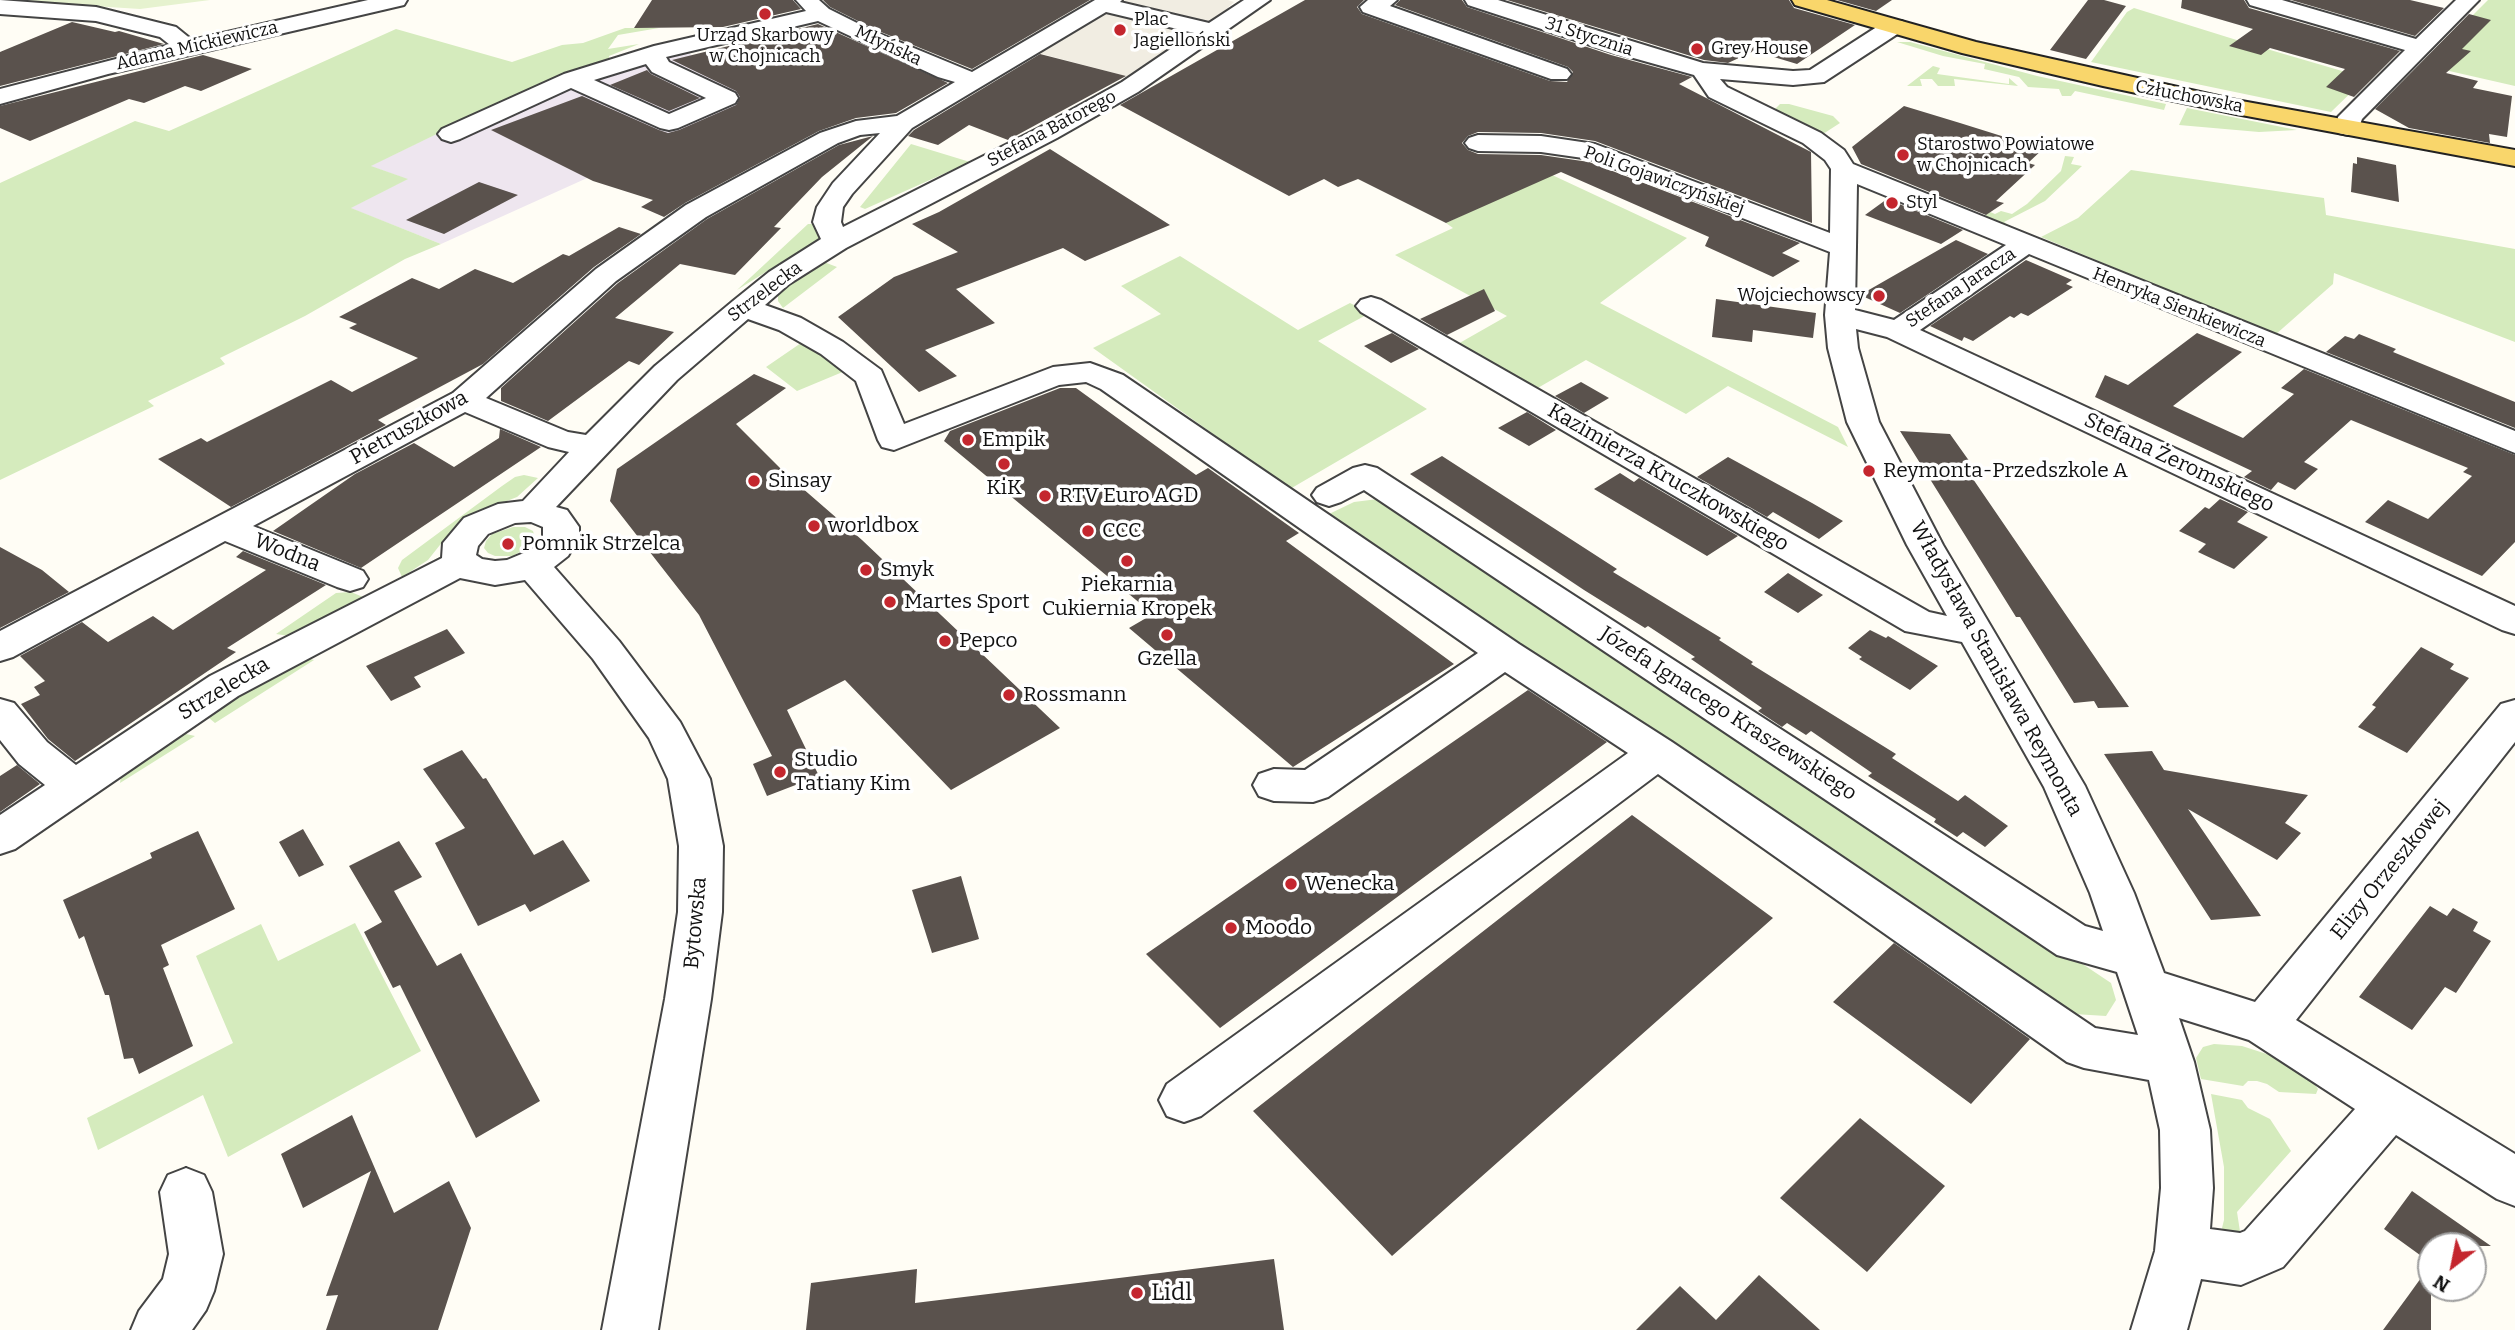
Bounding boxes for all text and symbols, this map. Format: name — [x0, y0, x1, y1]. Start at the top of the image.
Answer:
marker: Urząd Skarbowy w Chojnicach — [757, 6, 773, 22]
place label: Plac Jagielloński — [1134, 9, 1230, 52]
street label: 31 Stycznia — [1542, 13, 1636, 61]
street label: Adama Mickiewicza — [114, 17, 280, 75]
street label: Młyńska — [851, 21, 925, 71]
marker: Plac Jagielloński — [1112, 22, 1128, 38]
place label: Urząd Skarbowy w Chojnicach — [697, 25, 833, 68]
place label: Grey House — [1711, 38, 1808, 60]
marker: Grey House — [1689, 41, 1705, 57]
street label: Człuchowska — [2133, 76, 2245, 118]
street label: Stefana Batorego — [984, 86, 1120, 172]
place label: Starostwo Powiatowe w Chojnicach — [1917, 134, 2094, 176]
street label: Poli Gojawiczyńskiej — [1581, 142, 1747, 220]
marker: Starostwo Powiatowe w Chojnicach — [1895, 147, 1911, 163]
place label: Styl — [1906, 192, 1937, 214]
marker: Styl — [1884, 195, 1900, 211]
street label: Stefana Jaracza — [1902, 243, 2020, 333]
street label: Strzelecka — [724, 257, 806, 327]
street label: Henryka Sienkiewicza — [2089, 263, 2269, 353]
place label: Wojciechowscy — [1737, 285, 1865, 307]
marker: Wojciechowscy — [1871, 288, 1887, 304]
street label: Pietruszkowa — [346, 385, 472, 471]
street label: Kazimierza Kruczkowskiego — [1543, 399, 1793, 557]
street label: Stefana Żeromskiego — [2080, 408, 2278, 518]
place label: Empik — [982, 427, 1046, 453]
marker: Empik — [960, 432, 976, 448]
marker: KiK — [996, 456, 1012, 472]
place label: Reymonta-Przedszkole A — [1883, 458, 2128, 484]
marker: Reymonta-Przedszkole A — [1861, 463, 1877, 479]
place label: Sinsay — [768, 468, 831, 494]
marker: Sinsay — [746, 473, 762, 489]
place label: KiK — [986, 475, 1022, 501]
place label: RTV Euro AGD — [1059, 483, 1199, 509]
marker: RTV Euro AGD — [1037, 488, 1053, 504]
place label: worldbox — [828, 513, 919, 539]
street label: Władysława Stanisława Reymonta — [1904, 517, 2088, 821]
marker: worldbox — [806, 518, 822, 534]
place label: CCC — [1102, 518, 1142, 544]
marker: CCC — [1080, 523, 1096, 539]
street label: Wodna — [250, 528, 324, 578]
place label: Pomnik Strzelca — [522, 531, 681, 557]
marker: Pomnik Strzelca — [500, 536, 516, 552]
marker: Piekarnia Cukiernia Kropek — [1119, 553, 1135, 569]
place label: Smyk — [880, 557, 934, 583]
marker: Smyk — [858, 562, 874, 578]
place label: Piekarnia Cukiernia Kropek — [1042, 572, 1212, 622]
place label: Martes Sport — [904, 589, 1030, 615]
marker: Martes Sport — [882, 594, 898, 610]
street label: Józefa Ignacego Kraszewskiego — [1595, 621, 1861, 807]
marker: Gzella — [1159, 627, 1175, 643]
place label: Pepco — [959, 628, 1018, 654]
marker: Pepco — [937, 633, 953, 649]
place label: Gzella — [1137, 646, 1197, 672]
street label: Strzelecka — [174, 652, 274, 726]
place label: Rossmann — [1023, 682, 1127, 708]
marker: Rossmann — [1001, 687, 1017, 703]
place label: Studio Tatiany Kim — [794, 747, 910, 797]
marker: Studio Tatiany Kim — [772, 764, 788, 780]
street label: Elizy Orzeszkowej — [2326, 795, 2454, 945]
place label: Wenecka — [1305, 871, 1394, 897]
street label: Bytowska — [679, 876, 713, 970]
marker: Wenecka — [1283, 876, 1299, 892]
place label: Moodo — [1245, 915, 1312, 941]
marker: Moodo — [1223, 920, 1239, 936]
north arrow — [2417, 1232, 2487, 1302]
text: N — [2429, 1270, 2454, 1297]
place label: Lidl — [1151, 1279, 1192, 1307]
marker: Lidl — [1129, 1285, 1145, 1301]

